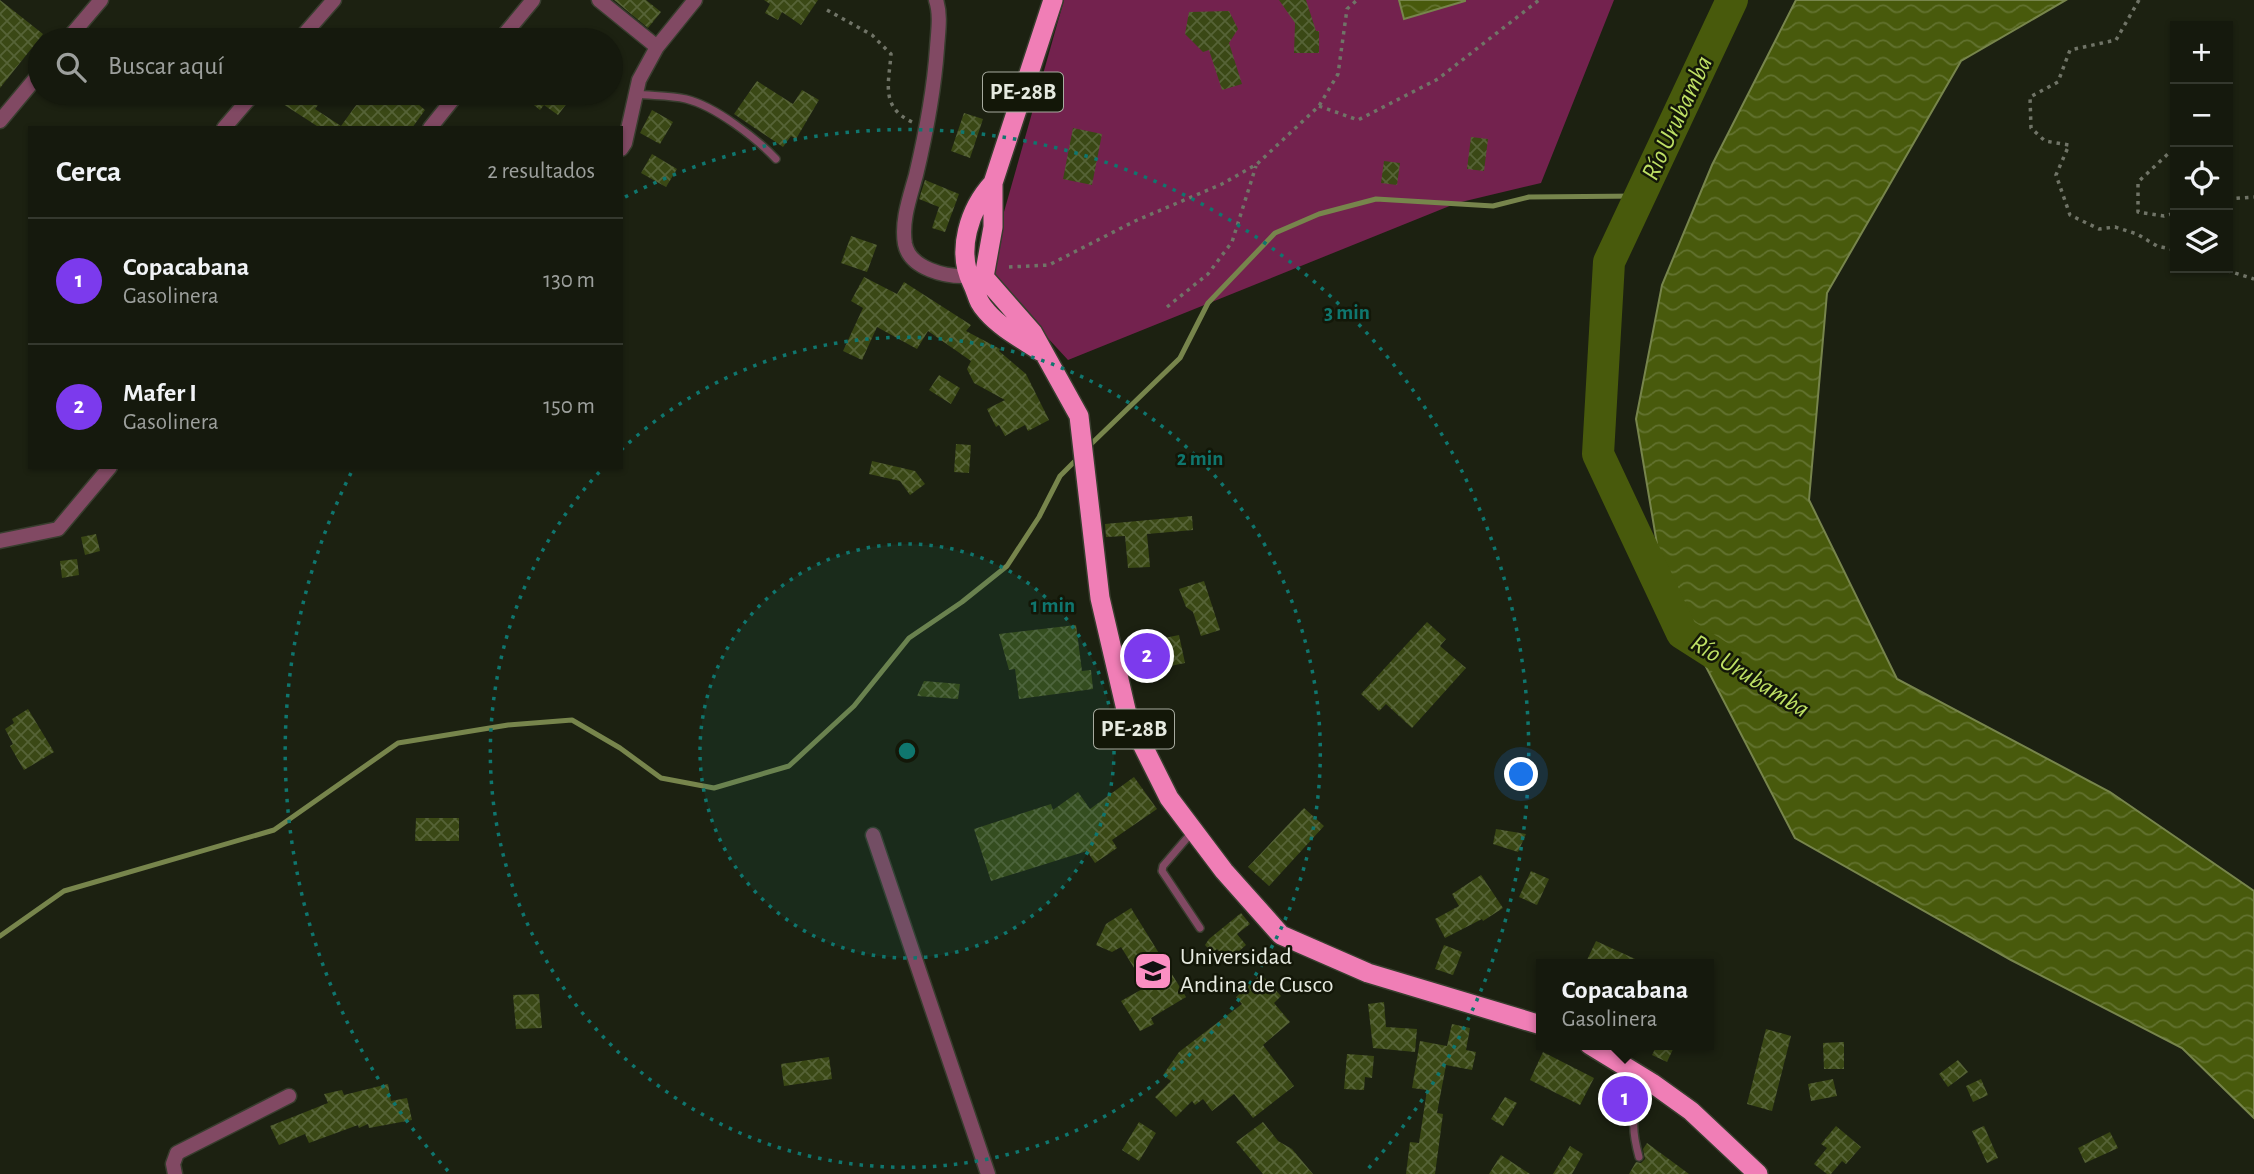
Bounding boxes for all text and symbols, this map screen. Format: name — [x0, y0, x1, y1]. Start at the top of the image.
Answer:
map controls — [2170, 21, 2233, 273]
button: + — [2170, 21, 2233, 84]
search box — [28, 28, 623, 105]
icon: search — [52, 48, 90, 86]
water label: Río Urubamba — [1637, 52, 1717, 184]
text: Buscar aquí — [108, 53, 224, 79]
road number: PE-28B — [983, 72, 1063, 111]
button: − — [2170, 84, 2233, 147]
button: locate — [2170, 147, 2233, 210]
text: Cerca — [56, 157, 121, 187]
text: 2 resultados — [487, 160, 595, 183]
button: layers — [2170, 210, 2233, 273]
text: Copacabana — [123, 254, 249, 280]
text: 1 — [75, 269, 83, 292]
text: 130 m — [543, 269, 595, 292]
text: Gasolinera — [123, 285, 219, 308]
text: 3 min — [1324, 302, 1370, 323]
text: Mafer I — [123, 380, 197, 406]
text: 2 — [74, 395, 84, 418]
text: 150 m — [543, 395, 595, 418]
text: Gasolinera — [123, 411, 219, 434]
text: 2 min — [1177, 448, 1223, 469]
text: 1 min — [1031, 595, 1075, 616]
water label: Río Urubamba — [1686, 629, 1814, 723]
pin: 2 — [1124, 630, 1170, 682]
road number: PE-28B — [1094, 709, 1174, 748]
centre of rings — [895, 739, 919, 763]
your location — [1504, 757, 1538, 791]
place label: Universidad Andina de Cusco — [1180, 945, 1333, 997]
school or university icon: Universidad Andina de Cusco — [1132, 950, 1174, 992]
popup — [1536, 959, 1714, 1050]
text: Copacabana — [1562, 977, 1688, 1003]
text: Gasolinera — [1562, 1008, 1657, 1031]
pin: 1 — [1602, 1073, 1648, 1125]

